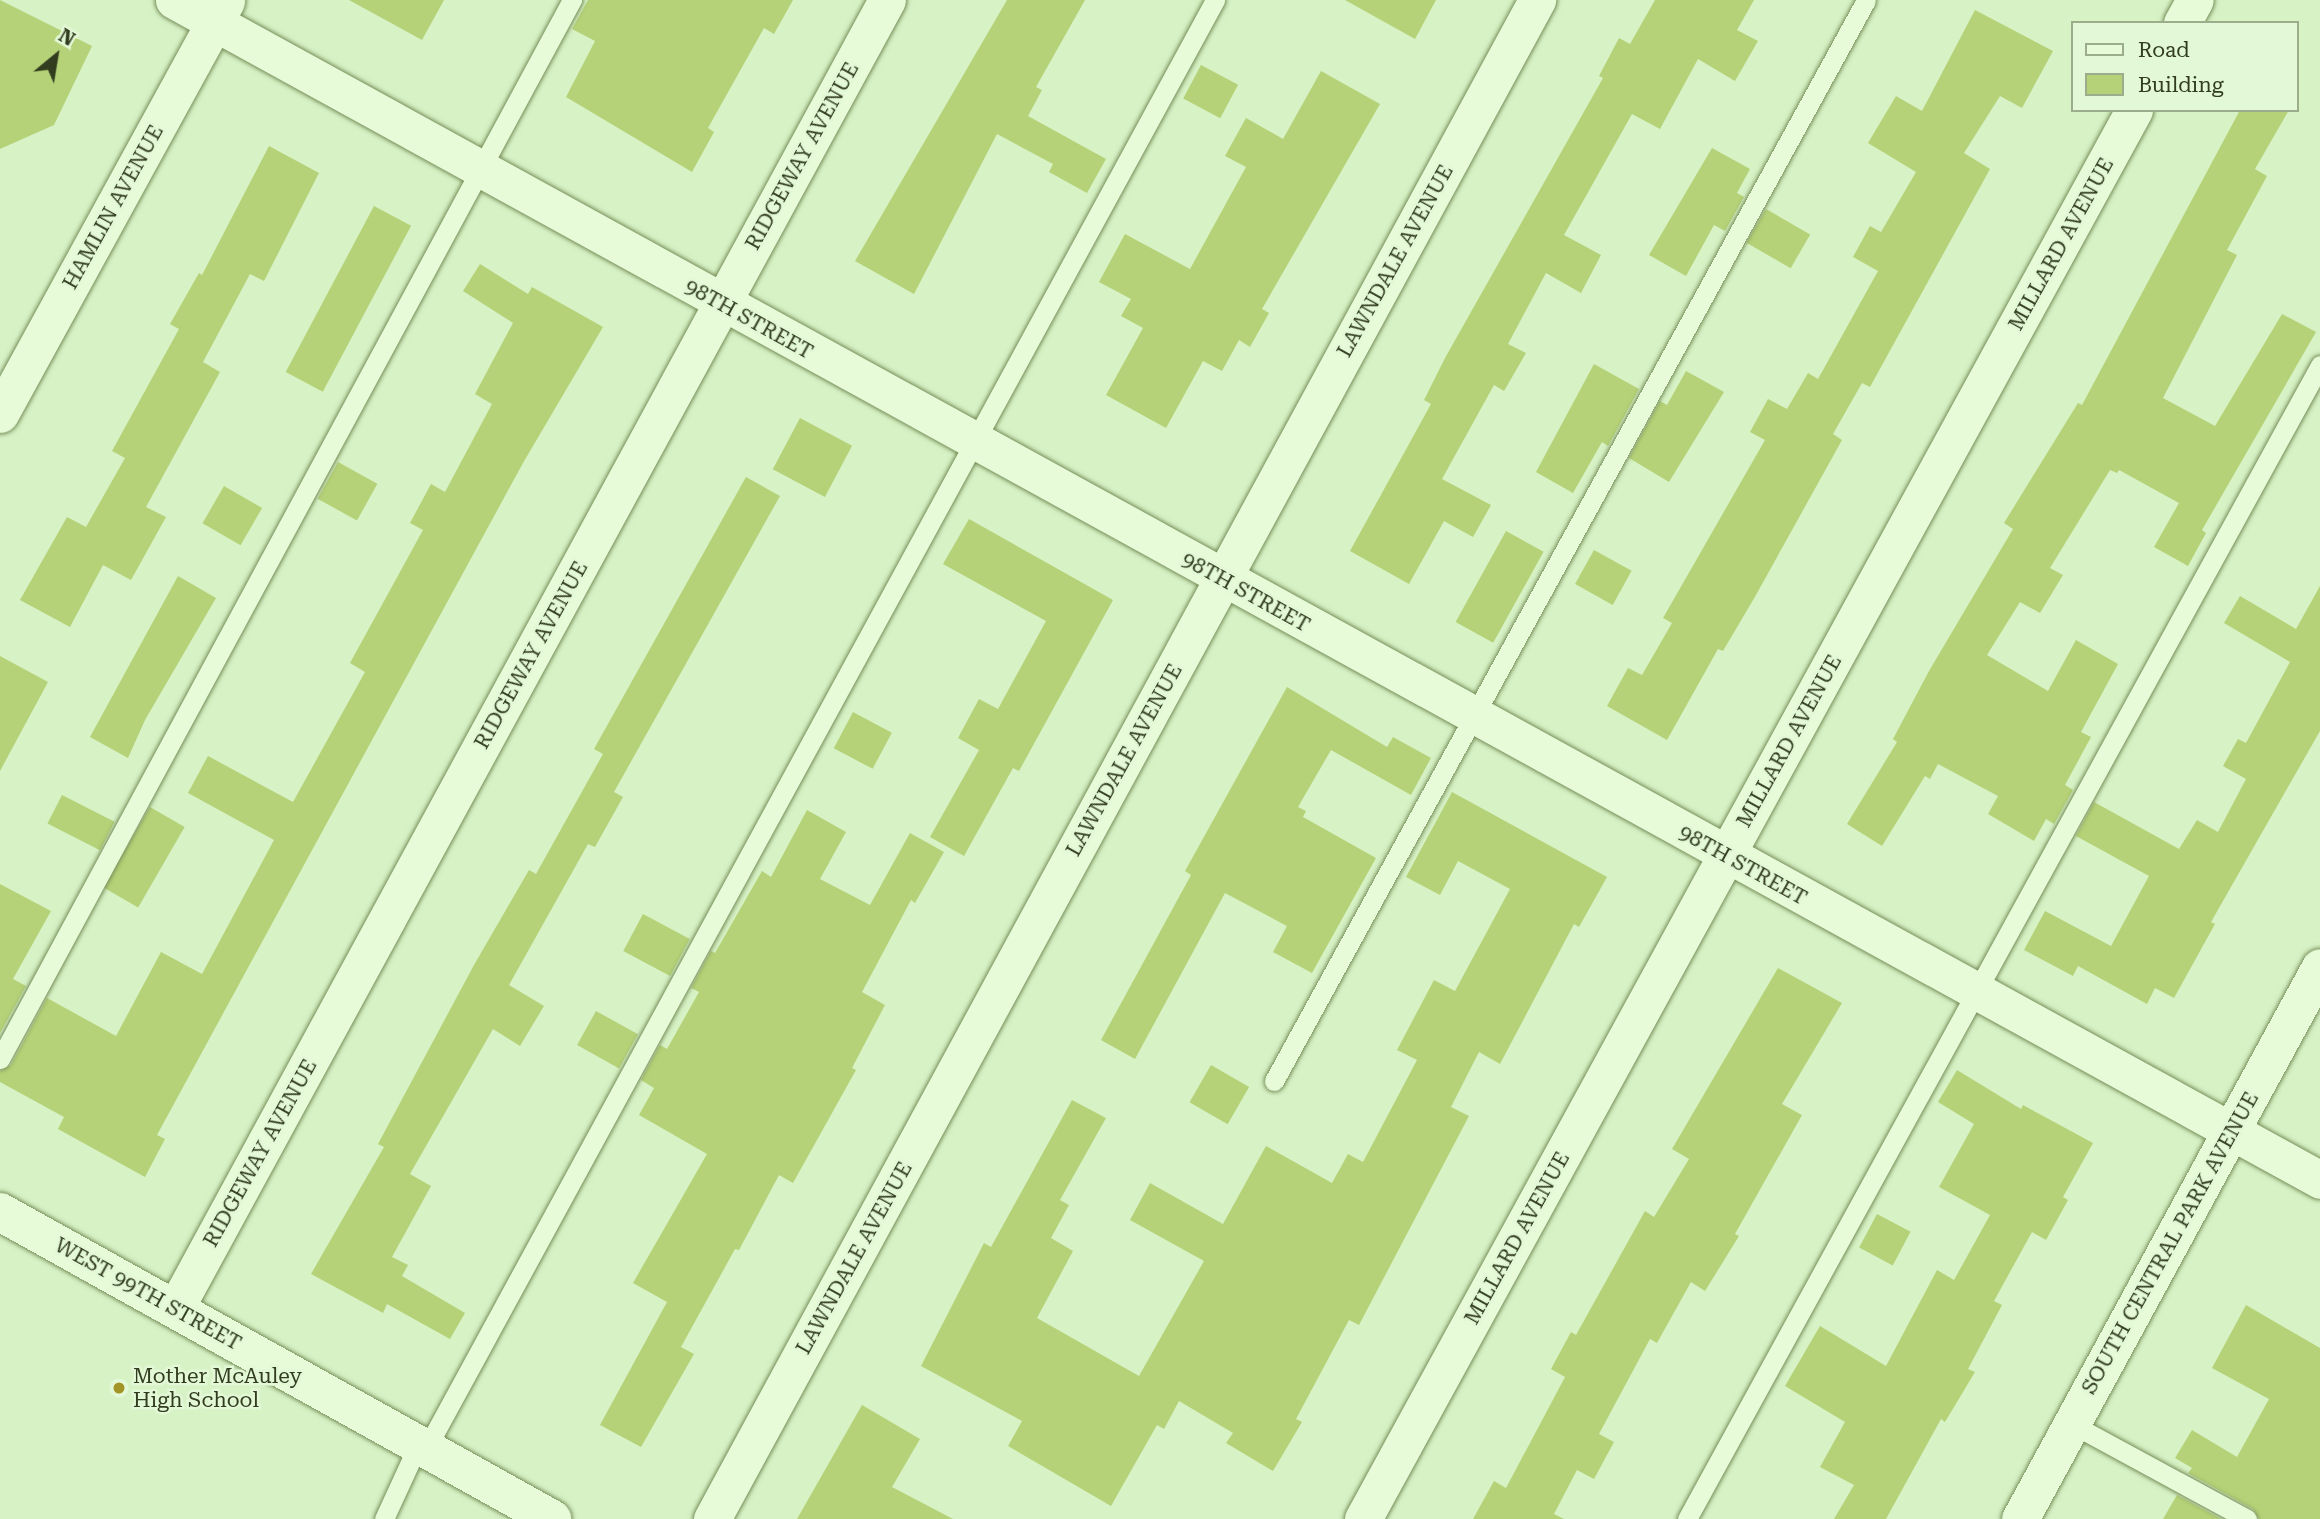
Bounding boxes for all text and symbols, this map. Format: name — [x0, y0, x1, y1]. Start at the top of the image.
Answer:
north arrow — [21, 21, 91, 91]
legend — [2072, 21, 2299, 112]
text: N — [55, 24, 79, 51]
text: Road — [2138, 38, 2190, 62]
street label: RIDGEWAY AVENUE — [740, 58, 864, 254]
text: Building — [2138, 73, 2224, 97]
street label: HAMLIN AVENUE — [57, 120, 169, 294]
street label: MILLARD AVENUE — [2003, 153, 2119, 335]
street label: LAWNDALE AVENUE — [1332, 160, 1458, 362]
street label: 98TH STREET — [681, 273, 817, 365]
street label: 98TH STREET — [1178, 546, 1314, 638]
street label: RIDGEWAY AVENUE — [469, 557, 593, 753]
street label: MILLARD AVENUE — [1731, 650, 1847, 832]
street label: LAWNDALE AVENUE — [1061, 659, 1187, 861]
street label: 98TH STREET — [1675, 819, 1811, 911]
street label: RIDGEWAY AVENUE — [198, 1055, 322, 1251]
street label: SOUTH CENTRAL PARK AVENUE — [2076, 1087, 2264, 1399]
street label: MILLARD AVENUE — [1459, 1147, 1575, 1329]
street label: LAWNDALE AVENUE — [791, 1157, 917, 1359]
street label: WEST 99TH STREET — [50, 1232, 246, 1356]
place label: Mother McAuley High School — [133, 1363, 302, 1413]
marker: Mother McAuley High School — [111, 1380, 127, 1396]

